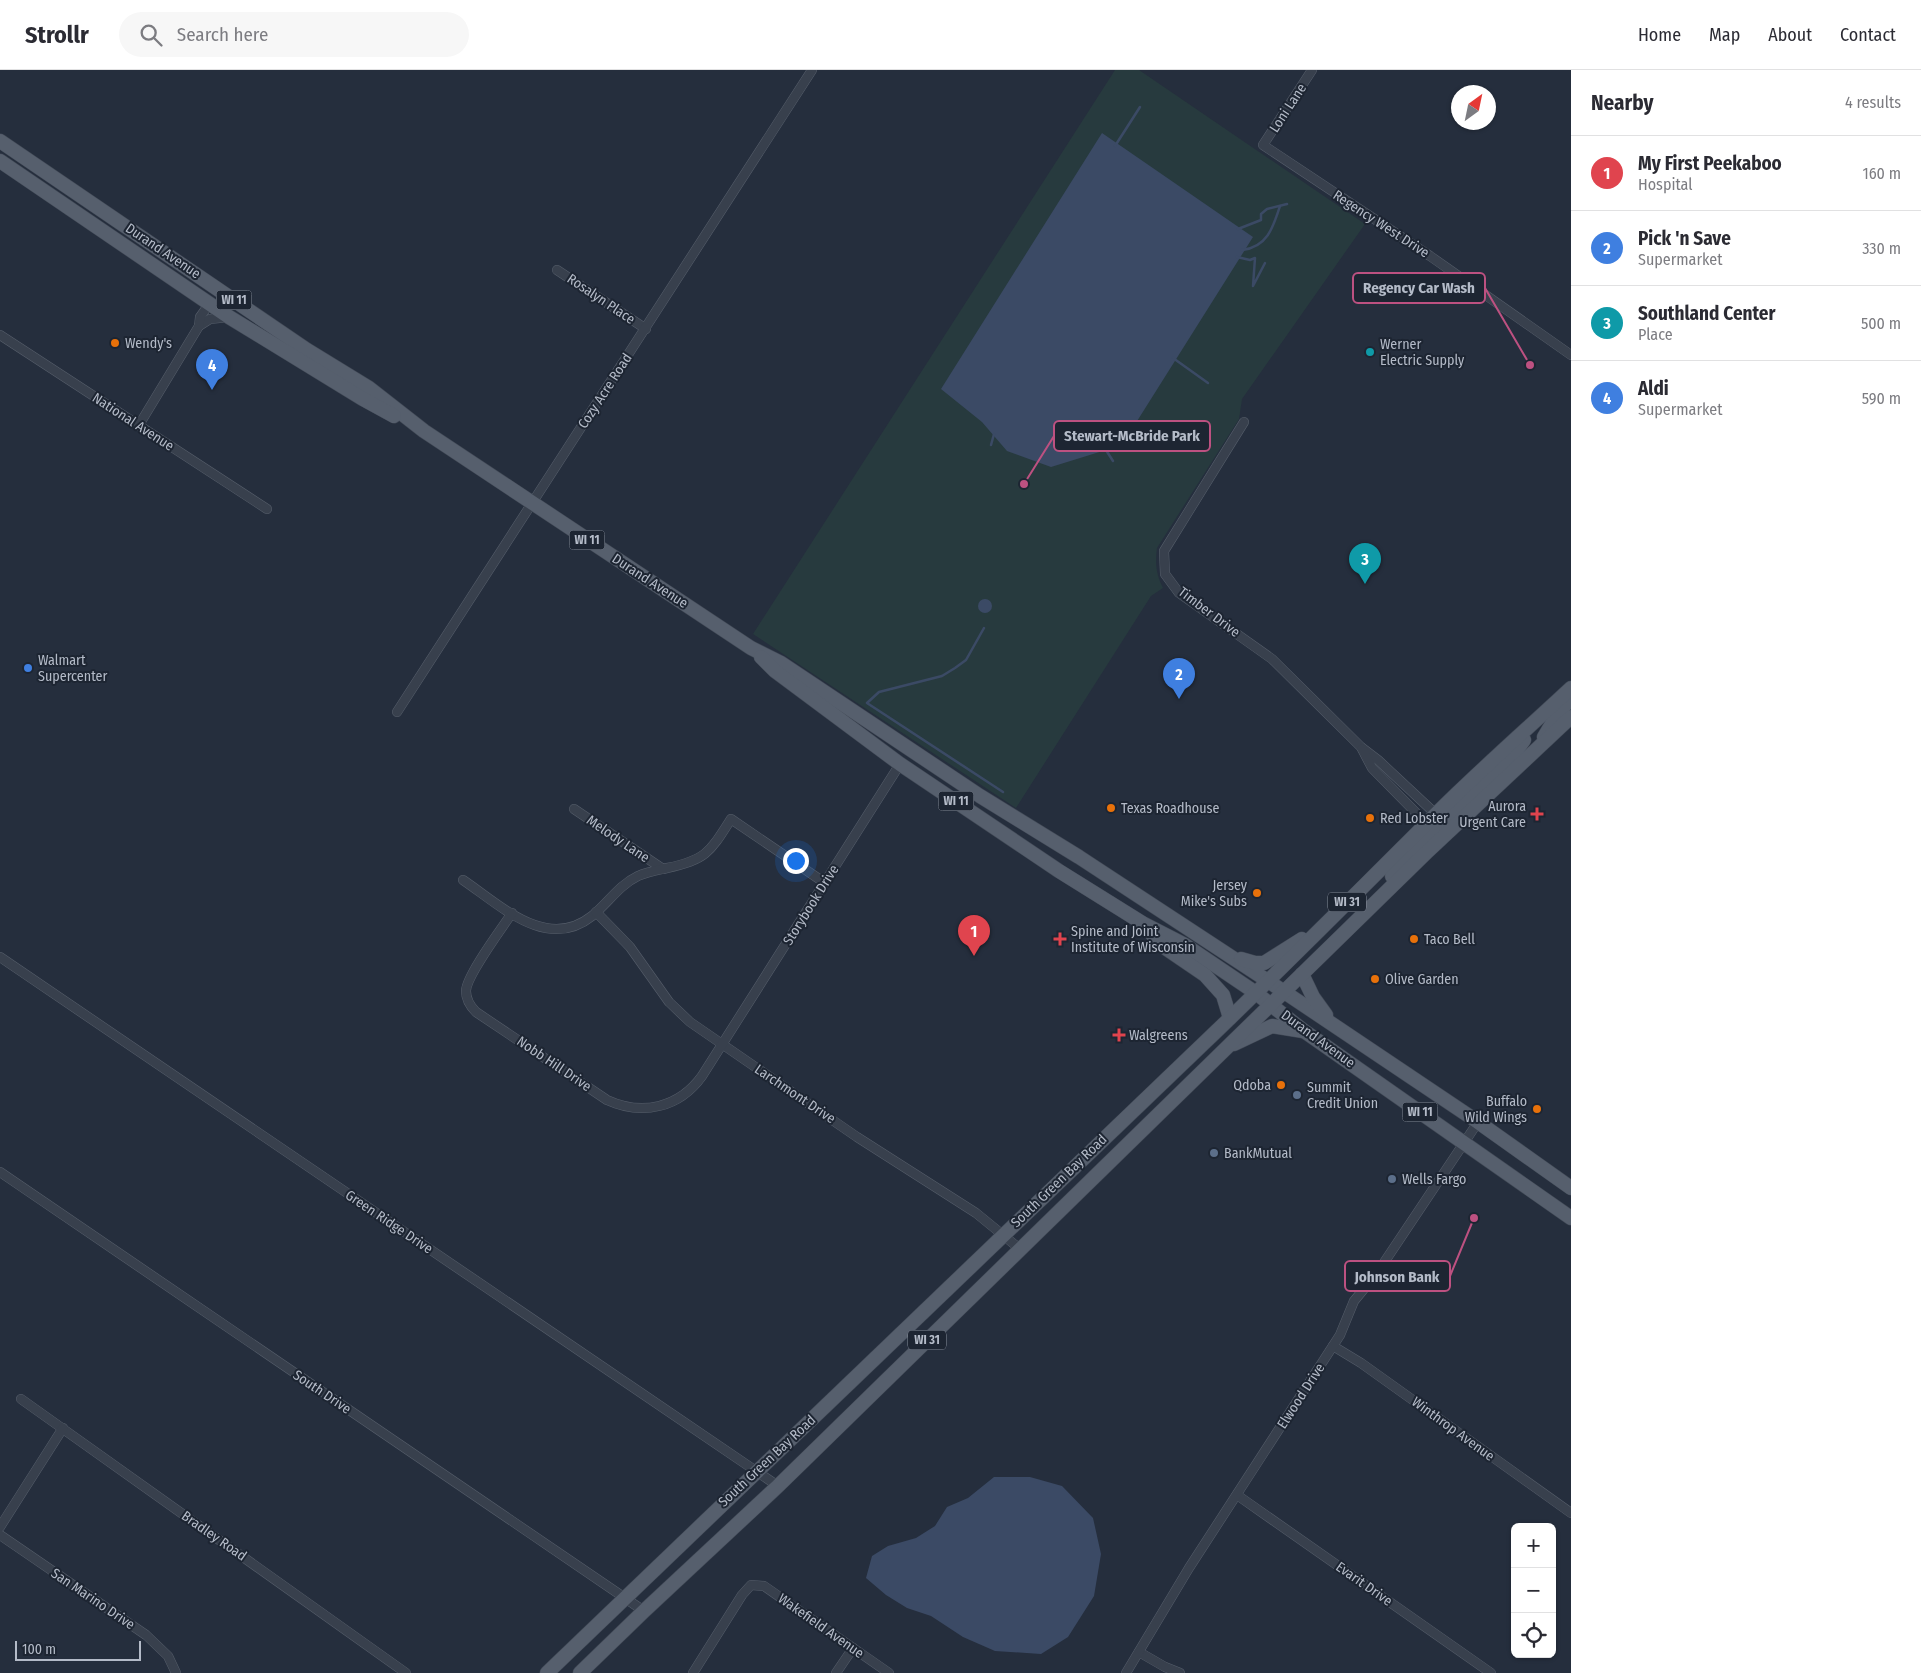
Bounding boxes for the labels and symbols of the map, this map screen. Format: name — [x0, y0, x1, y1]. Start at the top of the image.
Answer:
street label: Loni Lane — [1266, 80, 1310, 136]
north arrow — [1451, 85, 1496, 130]
street label: Regency West Drive — [1330, 187, 1432, 261]
street label: Durand Avenue — [122, 220, 204, 282]
street label: Rosalyn Place — [564, 270, 638, 328]
callout: Regency Car Wash — [1353, 273, 1485, 303]
text: Regency Car Wash — [1363, 279, 1475, 297]
road number: WI 11 — [216, 290, 252, 310]
place label: Wendy's — [125, 335, 172, 352]
place label: Werner Electric Supply — [1380, 336, 1465, 369]
marker: Wendy's — [109, 337, 121, 349]
marker: Werner Electric Supply — [1364, 346, 1376, 358]
pin: 4 — [196, 349, 228, 390]
street label: Cozy Acre Road — [574, 350, 636, 432]
street label: National Avenue — [89, 389, 177, 455]
callout: Stewart-McBride Park — [1054, 421, 1210, 451]
text: Stewart-McBride Park — [1064, 427, 1200, 445]
road number: WI 11 — [570, 530, 604, 550]
pin: 3 — [1349, 543, 1381, 584]
street label: Durand Avenue — [609, 550, 691, 612]
street label: Timber Drive — [1175, 583, 1243, 641]
place label: Walmart Supercenter — [38, 652, 107, 685]
pin: 2 — [1163, 658, 1195, 699]
marker: Walmart Supercenter — [22, 662, 34, 674]
road number: WI 11 — [938, 791, 974, 810]
place label: Aurora Urgent Care — [1459, 798, 1526, 831]
place label: Texas Roadhouse — [1121, 800, 1220, 817]
marker: Texas Roadhouse — [1105, 802, 1117, 814]
marker: Aurora Urgent Care — [1530, 807, 1544, 821]
place label: Red Lobster — [1380, 810, 1448, 827]
street label: Melody Lane — [583, 812, 653, 866]
marker: Red Lobster — [1364, 812, 1376, 824]
your location — [783, 848, 809, 874]
street label: Storybook Drive — [780, 862, 842, 948]
place label: Jersey Mike's Subs — [1181, 877, 1248, 910]
marker: Jersey Mike's Subs — [1251, 887, 1263, 899]
road number: WI 31 — [1328, 892, 1366, 912]
pin: 1 — [958, 915, 990, 956]
place label: Spine and Joint Institute of Wisconsin — [1071, 923, 1195, 956]
place label: Taco Bell — [1424, 931, 1475, 948]
marker: Spine and Joint Institute of Wisconsin — [1053, 932, 1067, 946]
marker: Taco Bell — [1408, 933, 1420, 945]
place label: Olive Garden — [1385, 971, 1459, 988]
marker: Olive Garden — [1369, 973, 1381, 985]
street label: Durand Avenue — [1278, 1007, 1358, 1071]
place label: Walgreens — [1129, 1027, 1188, 1044]
marker: Walgreens — [1113, 1029, 1125, 1041]
street label: Nobb Hill Drive — [513, 1033, 595, 1095]
street label: Larchmont Drive — [751, 1061, 839, 1127]
place label: Qdoba — [1233, 1077, 1271, 1094]
marker: Qdoba — [1275, 1079, 1287, 1091]
place label: Summit Credit Union — [1307, 1079, 1378, 1112]
marker: Summit Credit Union — [1291, 1089, 1303, 1101]
place label: Buffalo Wild Wings — [1465, 1093, 1527, 1126]
road number: WI 11 — [1402, 1102, 1438, 1122]
marker: Buffalo Wild Wings — [1531, 1103, 1543, 1115]
street label: South Green Bay Road — [1008, 1131, 1110, 1231]
place label: BankMutual — [1224, 1145, 1292, 1162]
marker: BankMutual — [1208, 1147, 1220, 1159]
place label: Wells Fargo — [1402, 1171, 1466, 1188]
marker: Wells Fargo — [1386, 1173, 1398, 1185]
street label: Green Ridge Drive — [342, 1186, 436, 1258]
callout: Johnson Bank — [1345, 1261, 1450, 1291]
text: Johnson Bank — [1354, 1268, 1440, 1286]
road number: WI 31 — [908, 1330, 946, 1350]
street label: Elwood Drive — [1274, 1360, 1328, 1432]
street label: South Drive — [290, 1366, 354, 1418]
street label: Winthrop Avenue — [1408, 1393, 1498, 1465]
street label: South Green Bay Road — [715, 1412, 819, 1510]
street label: Bradley Road — [178, 1507, 250, 1565]
street label: Evarit Drive — [1332, 1558, 1396, 1610]
street label: San Marino Drive — [48, 1565, 138, 1633]
street label: Wakefield Avenue — [775, 1590, 867, 1662]
scale bar — [15, 1638, 141, 1661]

